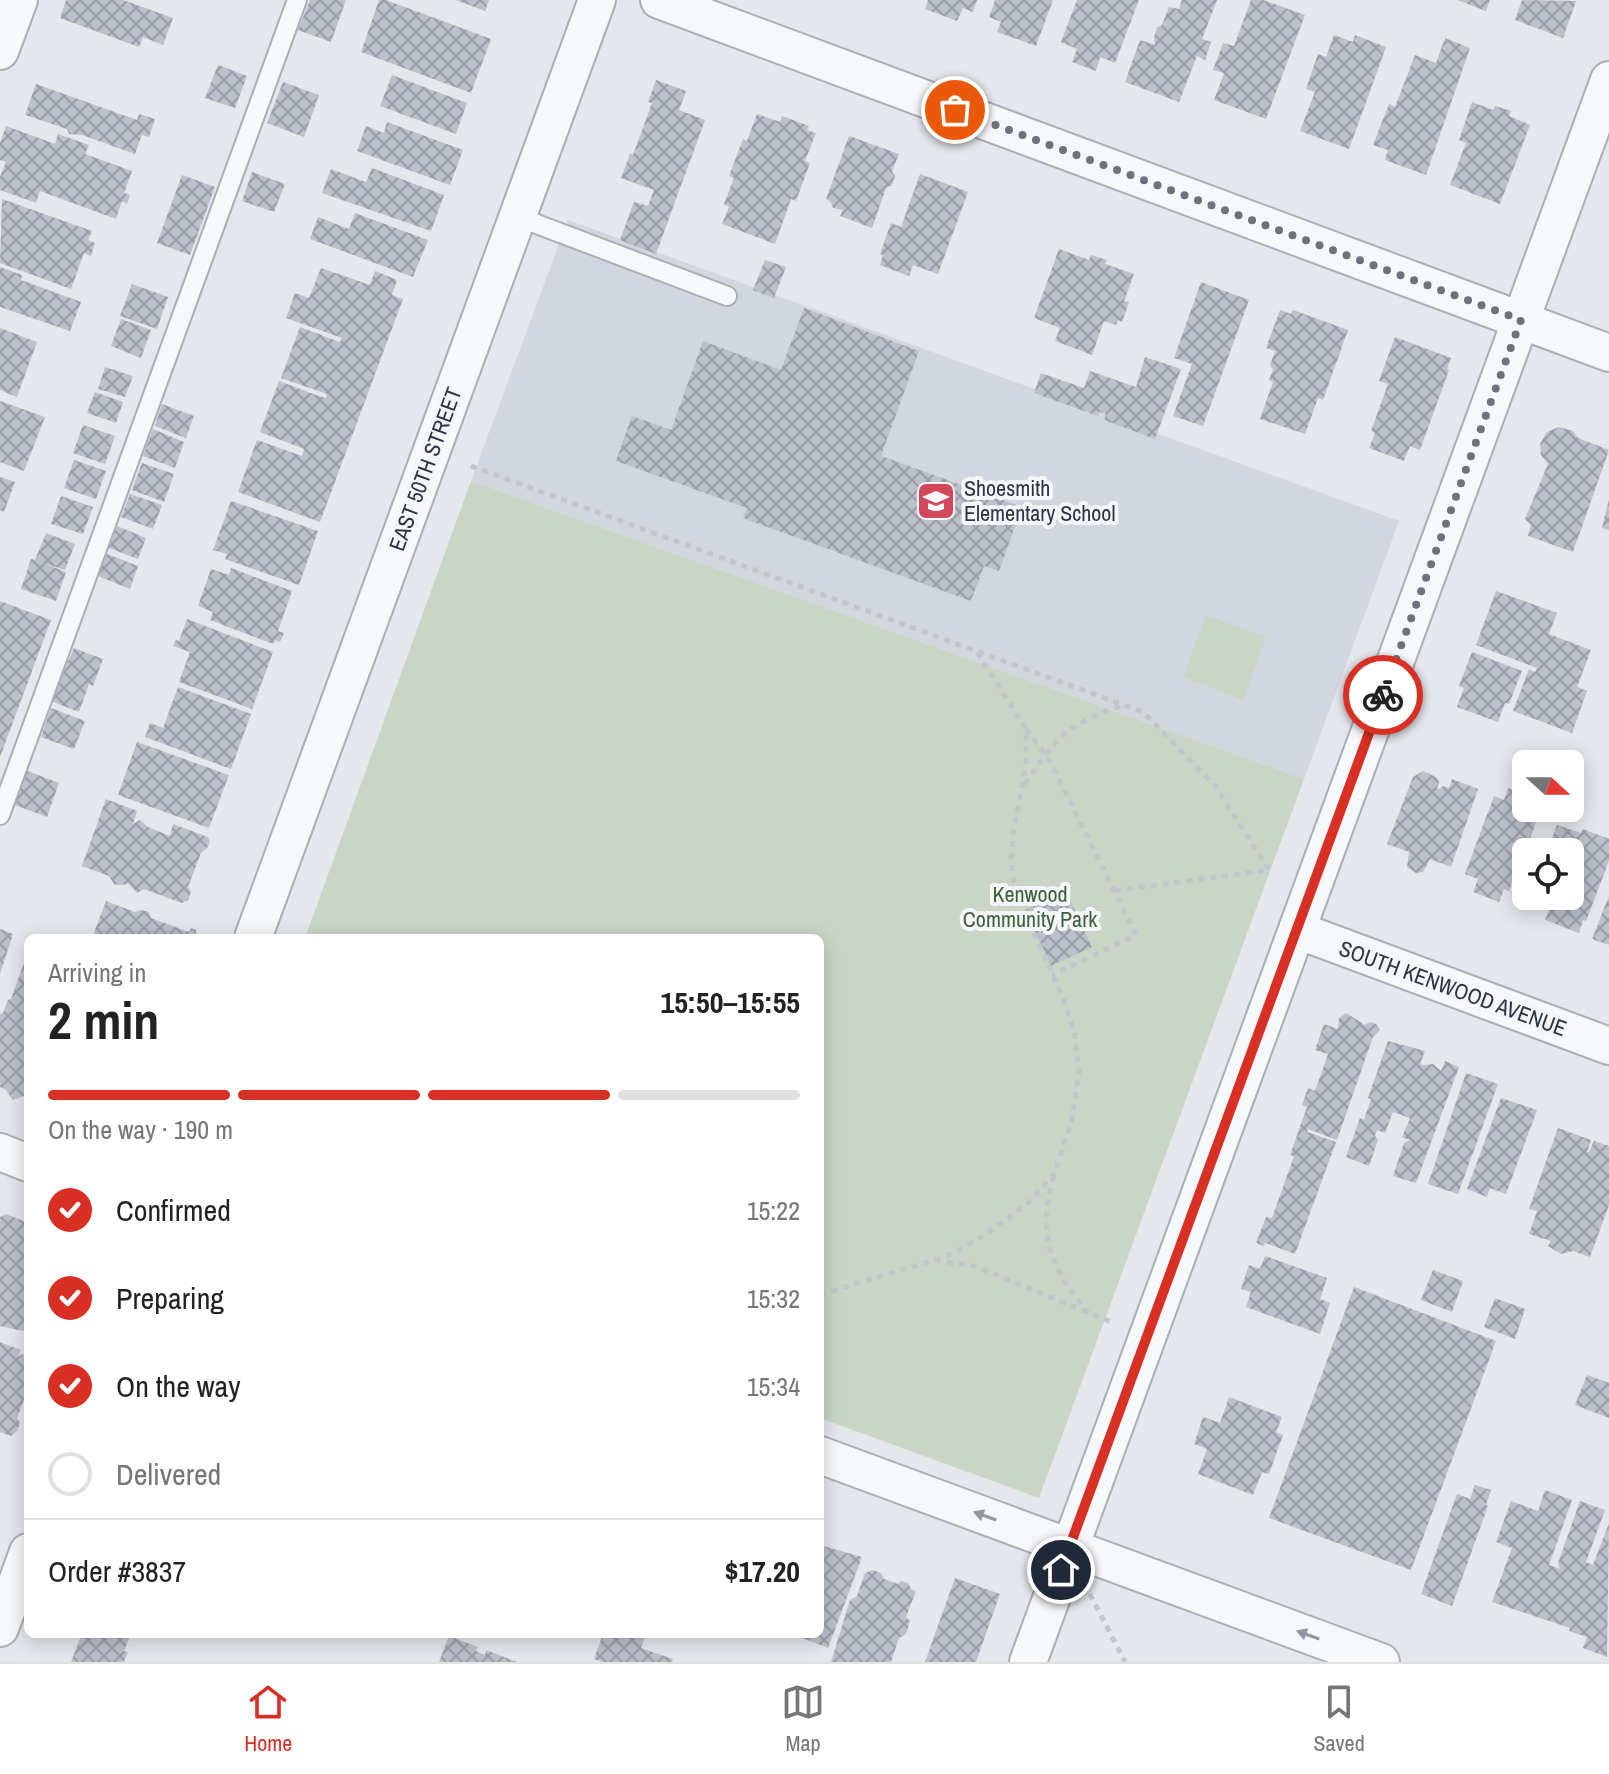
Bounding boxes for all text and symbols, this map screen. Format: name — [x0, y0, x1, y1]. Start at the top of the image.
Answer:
pin — [921, 76, 989, 144]
icon: bag — [933, 88, 977, 132]
street label: EAST 50TH STREET — [381, 383, 469, 555]
place label: Shoesmith Elementary School — [964, 473, 1115, 528]
school or university icon: Shoesmith Elementary School — [915, 480, 957, 522]
courier — [1343, 655, 1423, 735]
icon: bike — [1361, 673, 1405, 717]
north arrow — [1512, 750, 1584, 822]
map controls — [1512, 750, 1584, 910]
button: locate — [1512, 838, 1584, 910]
park label: Kenwood Community Park — [963, 879, 1098, 934]
street label: SOUTH KENWOOD AVENUE — [1335, 933, 1571, 1043]
text: Arriving in — [48, 955, 146, 990]
text: 15:50–15:55 — [661, 982, 800, 1022]
text: 2 min — [48, 985, 159, 1055]
text: On the way · 190 m — [48, 1112, 233, 1147]
icon: check — [48, 1188, 92, 1232]
text: Confirmed — [116, 1190, 231, 1230]
text: 15:22 — [747, 1193, 800, 1228]
icon: check — [48, 1276, 92, 1320]
text: Preparing — [116, 1278, 224, 1318]
text: 15:32 — [747, 1281, 800, 1316]
icon: check — [48, 1364, 92, 1408]
text: On the way — [116, 1366, 240, 1406]
text: 15:34 — [747, 1369, 800, 1404]
text: Delivered — [116, 1454, 221, 1494]
one-way arrow — [973, 1509, 997, 1522]
pin — [1027, 1536, 1095, 1604]
icon: home — [1039, 1548, 1083, 1592]
text: Order #3837 — [48, 1551, 186, 1591]
text: $17.20 — [725, 1551, 800, 1591]
one-way arrow — [1296, 1628, 1320, 1641]
tab: Home — [244, 1680, 292, 1758]
tab: Map — [781, 1680, 825, 1758]
tab: Saved — [1314, 1680, 1365, 1758]

